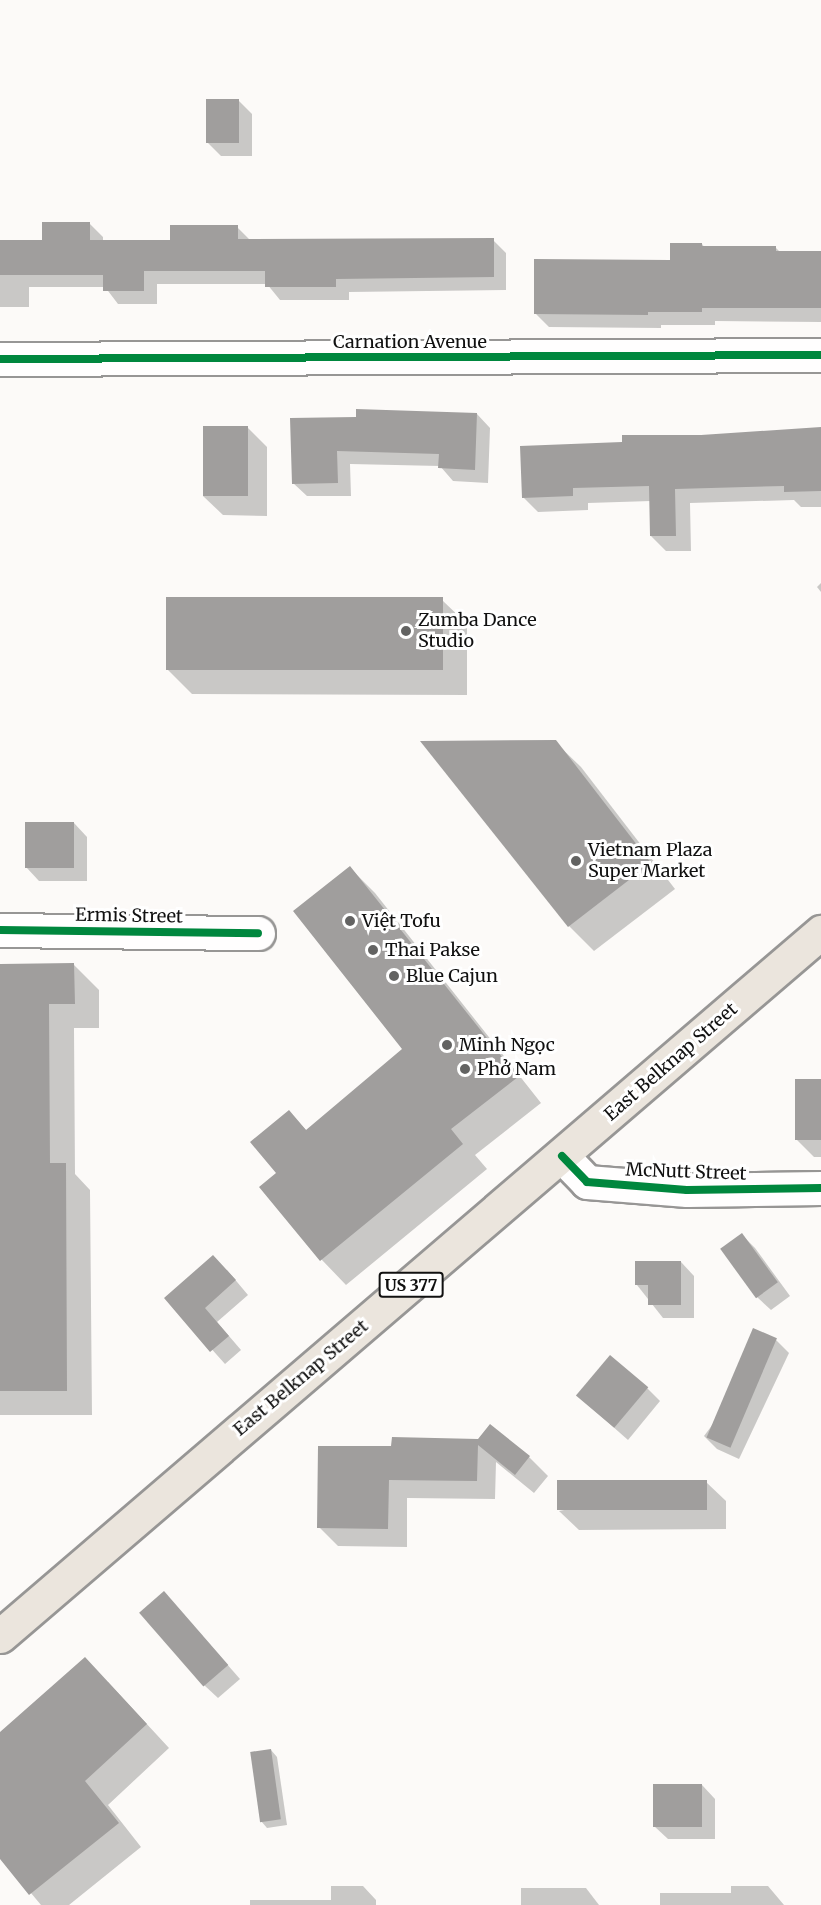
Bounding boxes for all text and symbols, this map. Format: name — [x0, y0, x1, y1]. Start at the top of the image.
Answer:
street label: Carnation Avenue — [333, 331, 487, 353]
place label: Zumba Dance Studio — [418, 610, 537, 652]
marker: Zumba Dance Studio — [399, 624, 413, 638]
place label: Vietnam Plaza Super Market — [588, 840, 712, 882]
marker: Vietnam Plaza Super Market — [569, 854, 583, 868]
street label: Ermis Street — [75, 904, 183, 928]
place label: Việt Tofu — [362, 910, 441, 932]
marker: Việt Tofu — [343, 914, 357, 928]
place label: Thai Pakse — [385, 939, 480, 961]
marker: Thai Pakse — [366, 943, 380, 957]
place label: Blue Cajun — [406, 965, 498, 987]
marker: Blue Cajun — [387, 969, 401, 983]
street label: East Belknap Street — [600, 998, 742, 1126]
place label: Minh Ngọc — [459, 1034, 555, 1056]
marker: Minh Ngọc — [440, 1038, 454, 1052]
place label: Phở Nam — [477, 1058, 556, 1080]
marker: Phở Nam — [458, 1062, 472, 1076]
street label: McNutt Street — [625, 1159, 747, 1185]
road number: US 377 — [378, 1272, 444, 1298]
street label: East Belknap Street — [229, 1315, 373, 1441]

